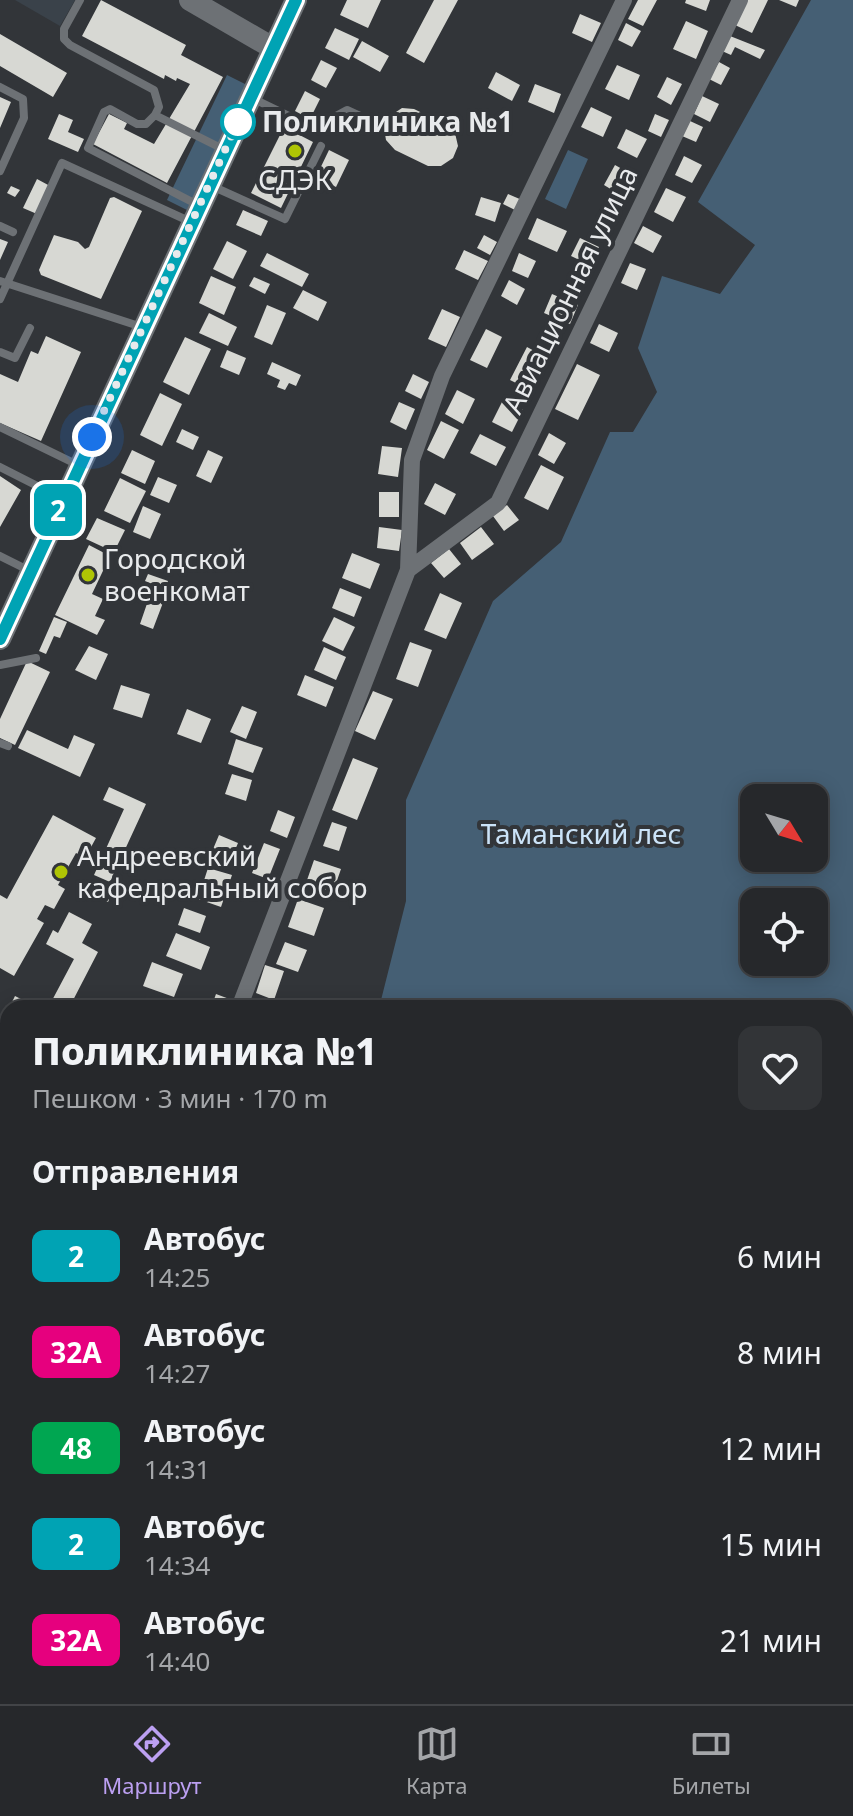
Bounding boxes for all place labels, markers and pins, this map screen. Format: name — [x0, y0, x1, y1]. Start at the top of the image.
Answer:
place label: Поликлиника №1 — [262, 102, 513, 140]
marker: Поликлиника №1 — [221, 105, 255, 139]
marker: СДЭК — [286, 142, 304, 160]
place label: СДЭК — [258, 160, 332, 198]
place label: Городской военкомат — [104, 539, 250, 609]
marker: Городской военкомат — [79, 566, 97, 584]
place label: Андреевский кафедральный собор — [77, 836, 368, 906]
marker: Андреевский кафедральный собор — [52, 863, 70, 881]

